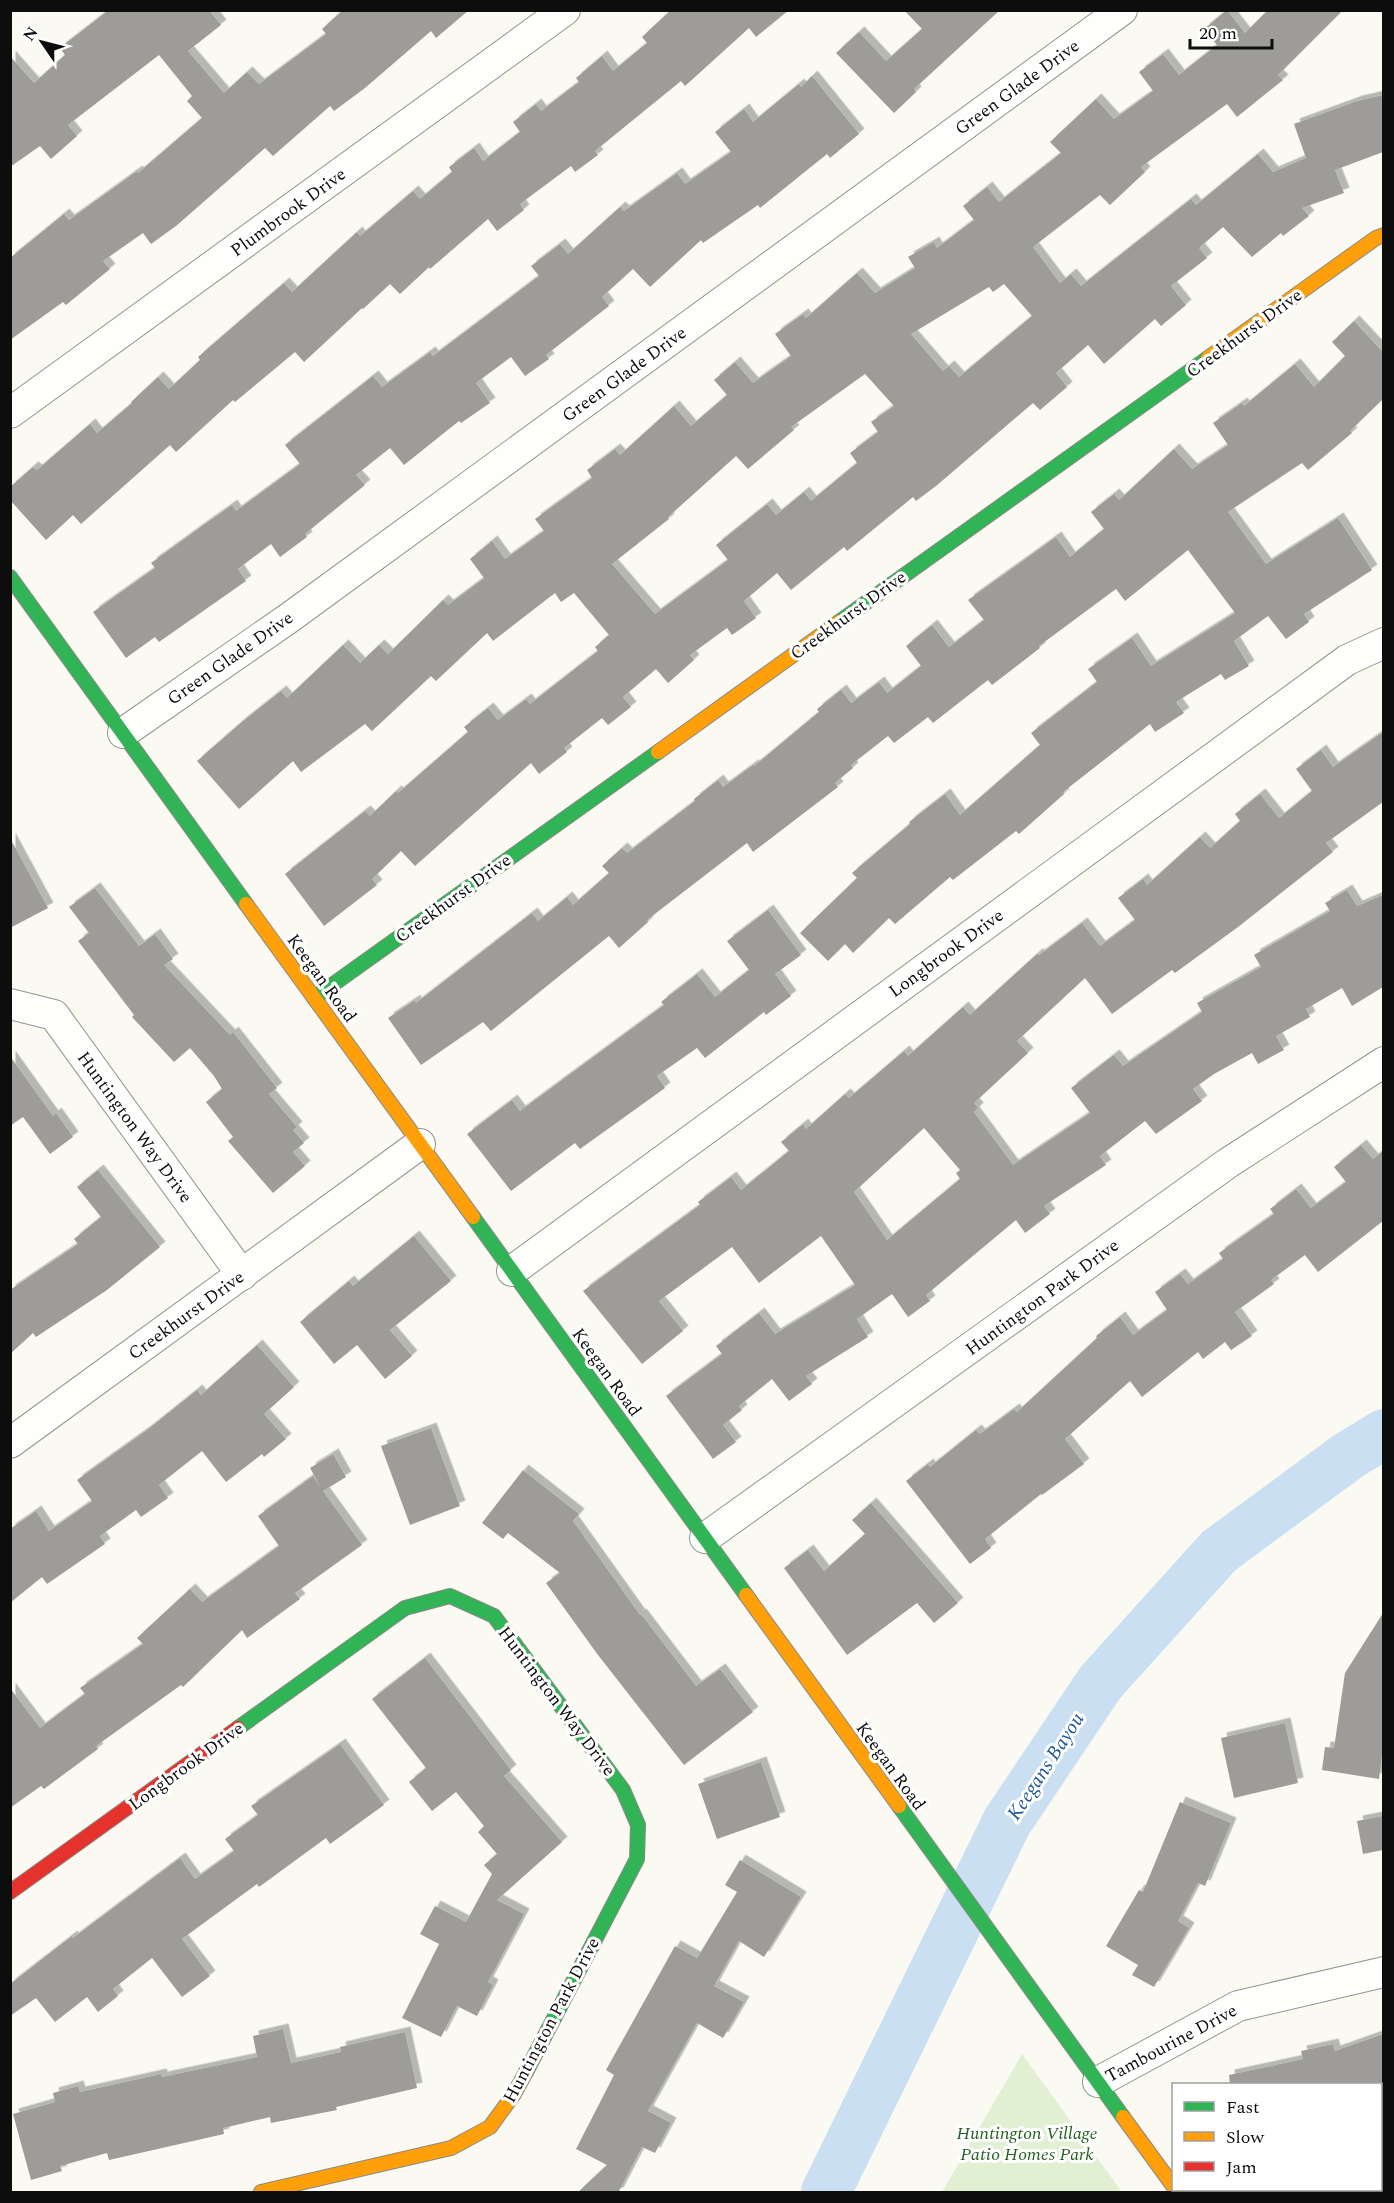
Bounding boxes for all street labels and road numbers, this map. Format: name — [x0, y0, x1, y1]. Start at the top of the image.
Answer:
street label: Green Glade Drive — [949, 33, 1085, 142]
street label: Plumbrook Drive — [225, 161, 352, 264]
street label: Creekhurst Drive — [1181, 282, 1308, 385]
street label: Green Glade Drive — [556, 320, 692, 429]
street label: Creekhurst Drive — [785, 564, 912, 667]
street label: Green Glade Drive — [162, 605, 299, 712]
street label: Creekhurst Drive — [390, 847, 517, 950]
street label: Longbrook Drive — [883, 902, 1010, 1005]
street label: Keegan Road — [280, 928, 363, 1028]
street label: Huntington Way Drive — [70, 1046, 199, 1209]
street label: Huntington Park Drive — [960, 1232, 1125, 1362]
street label: Creekhurst Drive — [123, 1264, 250, 1367]
street label: Keegan Road — [565, 1322, 648, 1422]
street label: Huntington Way Drive — [491, 1621, 622, 1782]
street label: Longbrook Drive — [123, 1715, 250, 1818]
street label: Keegan Road — [849, 1716, 932, 1816]
street label: Huntington Park Drive — [496, 1933, 607, 2108]
street label: Tambourine Drive — [1100, 1997, 1242, 2090]

